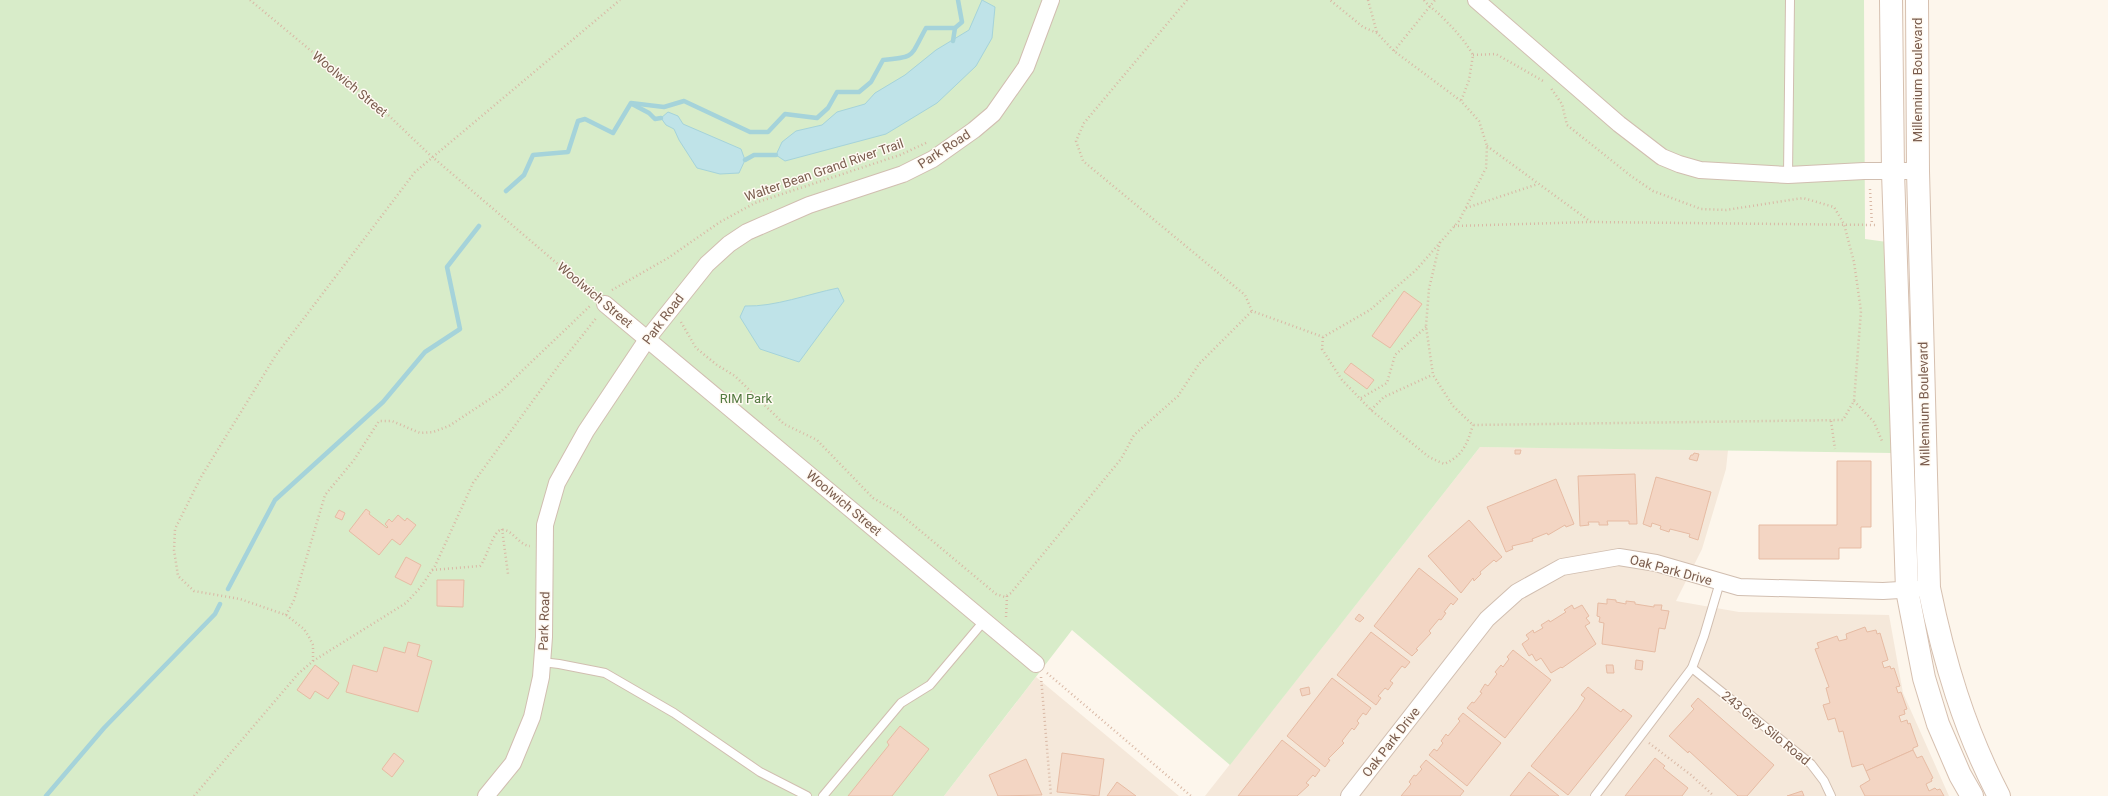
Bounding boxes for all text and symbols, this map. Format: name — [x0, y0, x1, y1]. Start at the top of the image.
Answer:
street label: Millennium Boulevard — [1910, 18, 1925, 142]
street label: Woolwich Street — [309, 48, 391, 120]
street label: Park Road — [915, 127, 973, 171]
street label: Walter Bean Grand River Trail — [743, 136, 905, 204]
street label: Woolwich Street — [554, 259, 636, 331]
street label: Park Road — [639, 291, 687, 347]
street label: Millennium Boulevard — [1915, 342, 1933, 466]
park label: RIM Park — [720, 391, 773, 406]
street label: Woolwich Street — [803, 467, 885, 539]
street label: Oak Park Drive — [1628, 552, 1714, 588]
street label: Park Road — [535, 591, 553, 651]
street label: 243 Grey Silo Road — [1719, 688, 1813, 768]
street label: Oak Park Drive — [1359, 704, 1423, 780]

